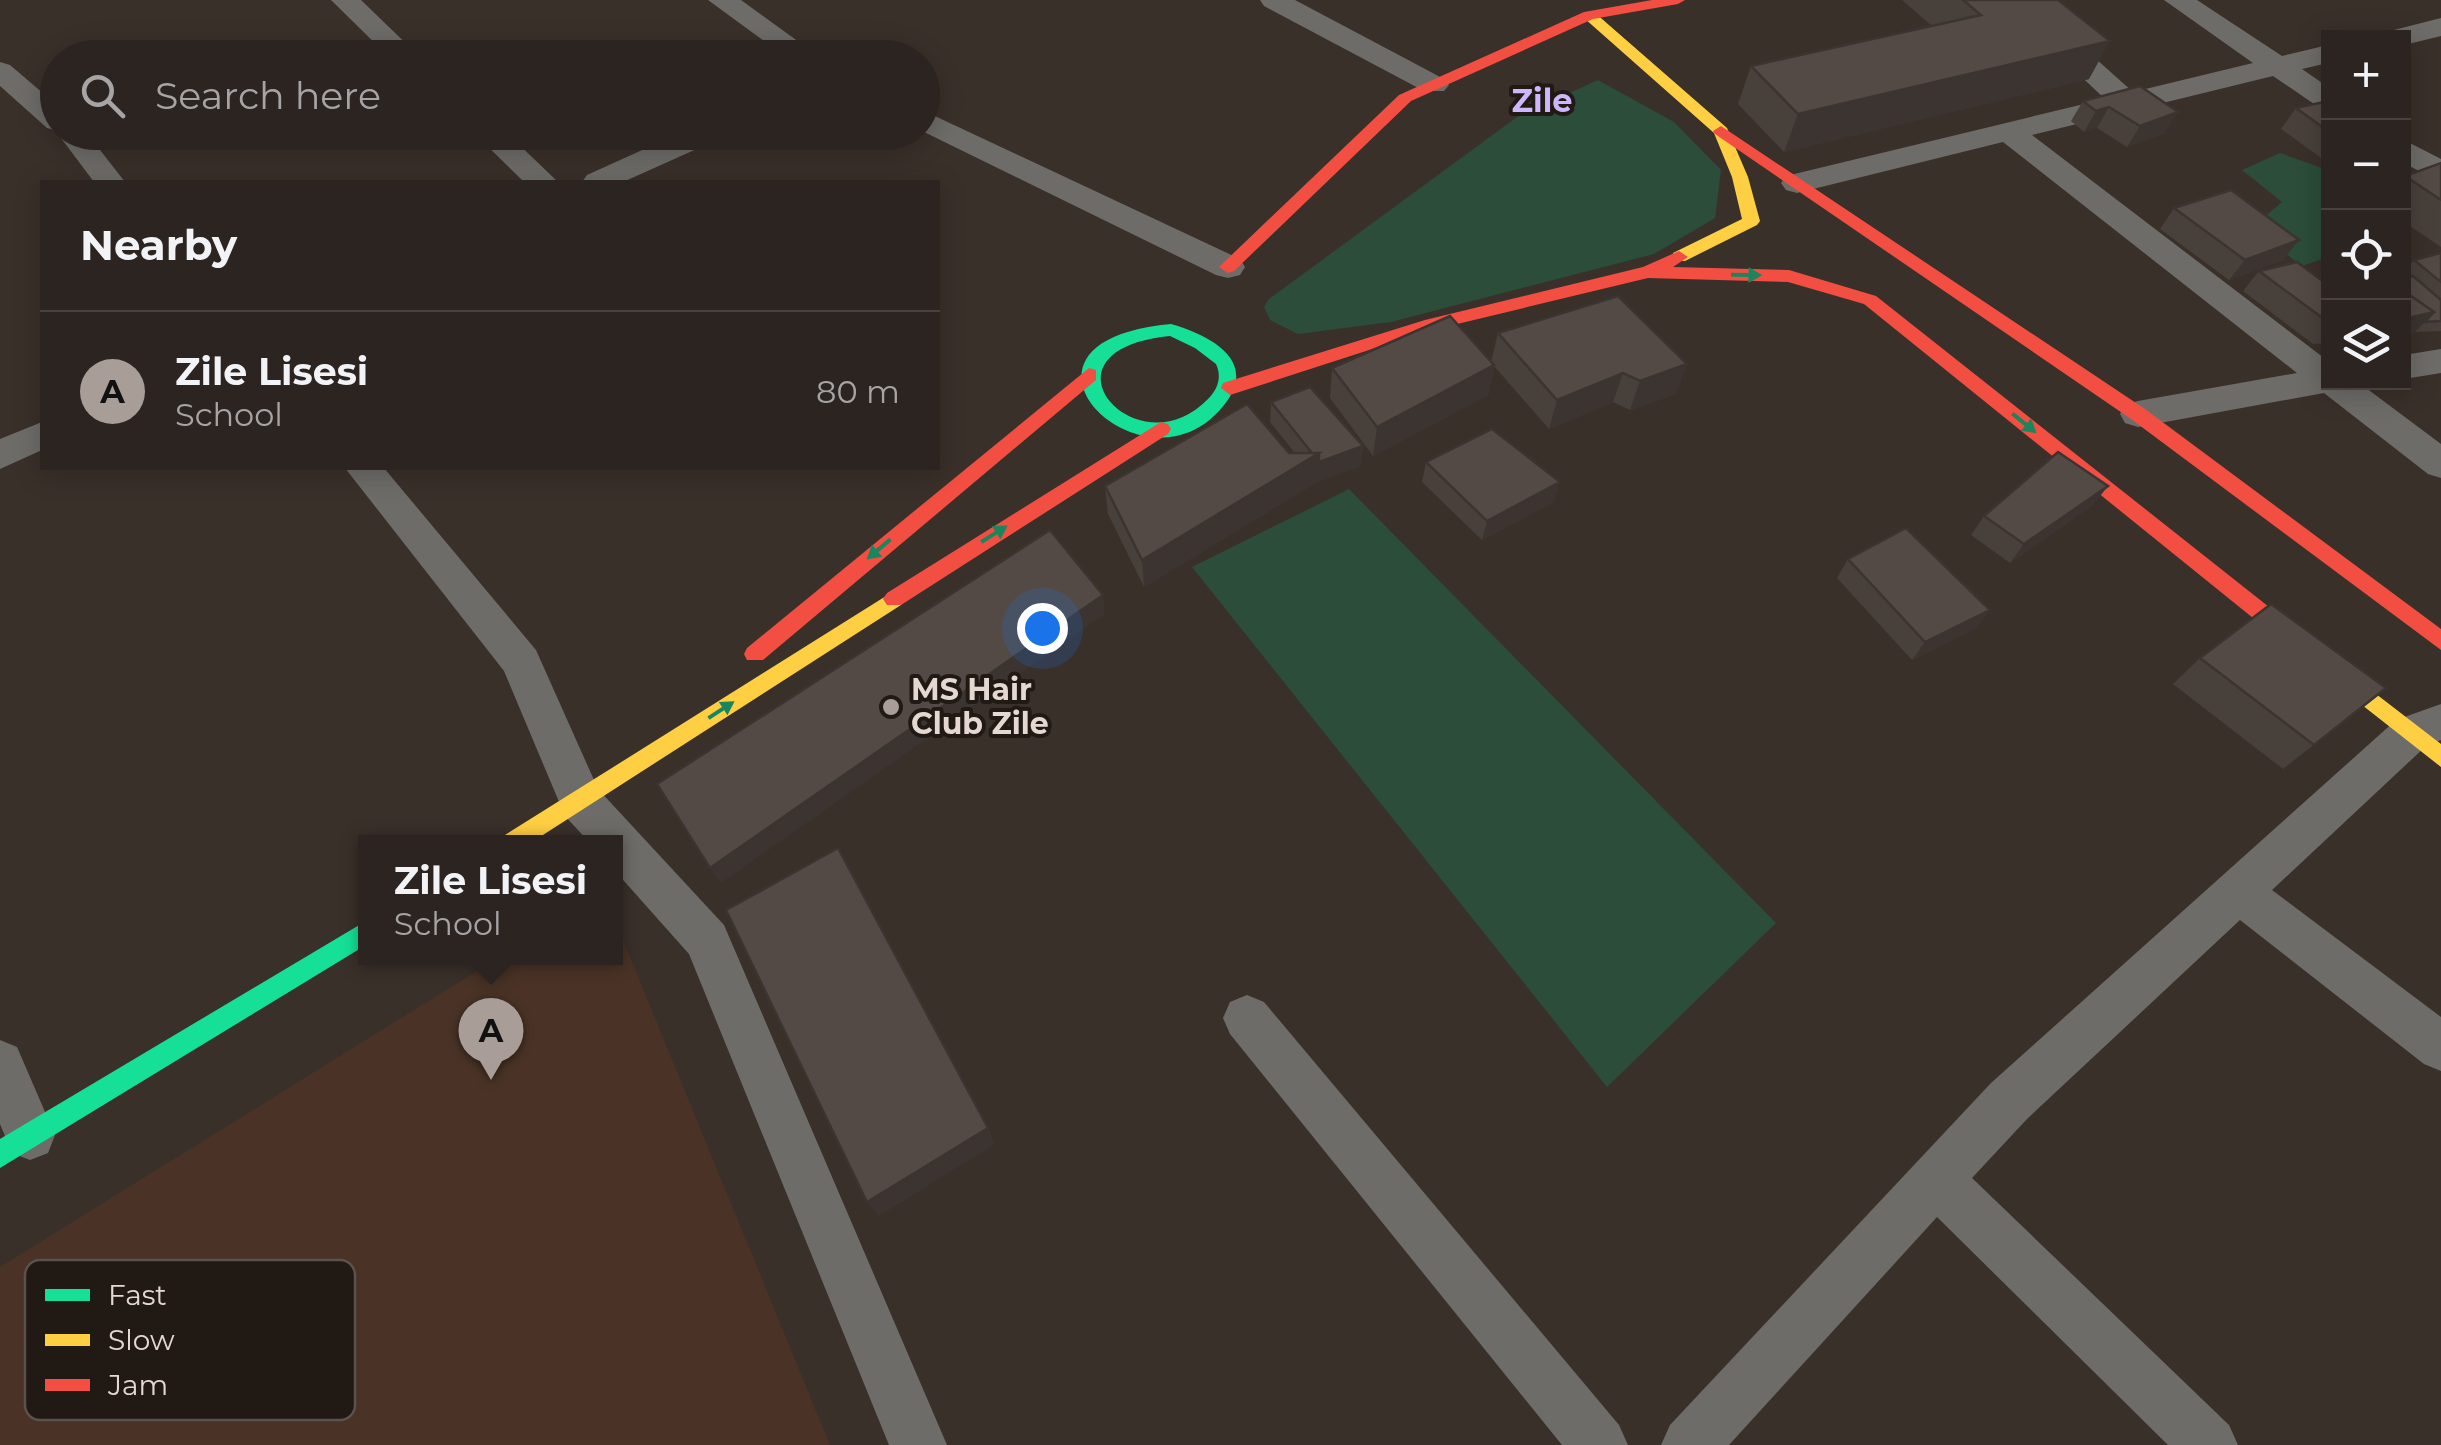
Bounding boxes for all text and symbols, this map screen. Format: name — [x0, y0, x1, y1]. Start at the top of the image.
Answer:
map controls — [2321, 30, 2411, 390]
button: + — [2321, 30, 2411, 120]
search box — [40, 40, 940, 150]
icon: search — [75, 68, 130, 123]
text: Search here — [155, 72, 381, 119]
district label: Zile — [1512, 81, 1572, 120]
button: − — [2321, 120, 2411, 210]
button: locate — [2321, 210, 2411, 300]
text: Nearby — [80, 219, 237, 271]
one-way arrow — [1730, 267, 1762, 283]
button: layers — [2321, 300, 2411, 390]
text: Zile Lisesi — [175, 348, 368, 395]
text: A — [100, 372, 125, 411]
text: 80 m — [816, 372, 900, 411]
text: School — [175, 395, 283, 434]
one-way arrow — [2011, 412, 2037, 433]
one-way arrow — [980, 526, 1008, 543]
one-way arrow — [867, 537, 892, 559]
your location — [1017, 603, 1068, 654]
place label: MS Hair Club Zile — [911, 671, 1049, 742]
marker: MS Hair Club Zile — [880, 696, 902, 718]
one-way arrow — [707, 702, 735, 720]
popup — [358, 835, 623, 965]
text: Zile Lisesi — [394, 857, 587, 904]
text: School — [394, 904, 502, 943]
pin: A — [458, 998, 524, 1080]
legend — [25, 1260, 355, 1420]
text: Fast — [108, 1278, 167, 1312]
text: Slow — [108, 1323, 175, 1357]
text: Jam — [107, 1368, 168, 1402]

